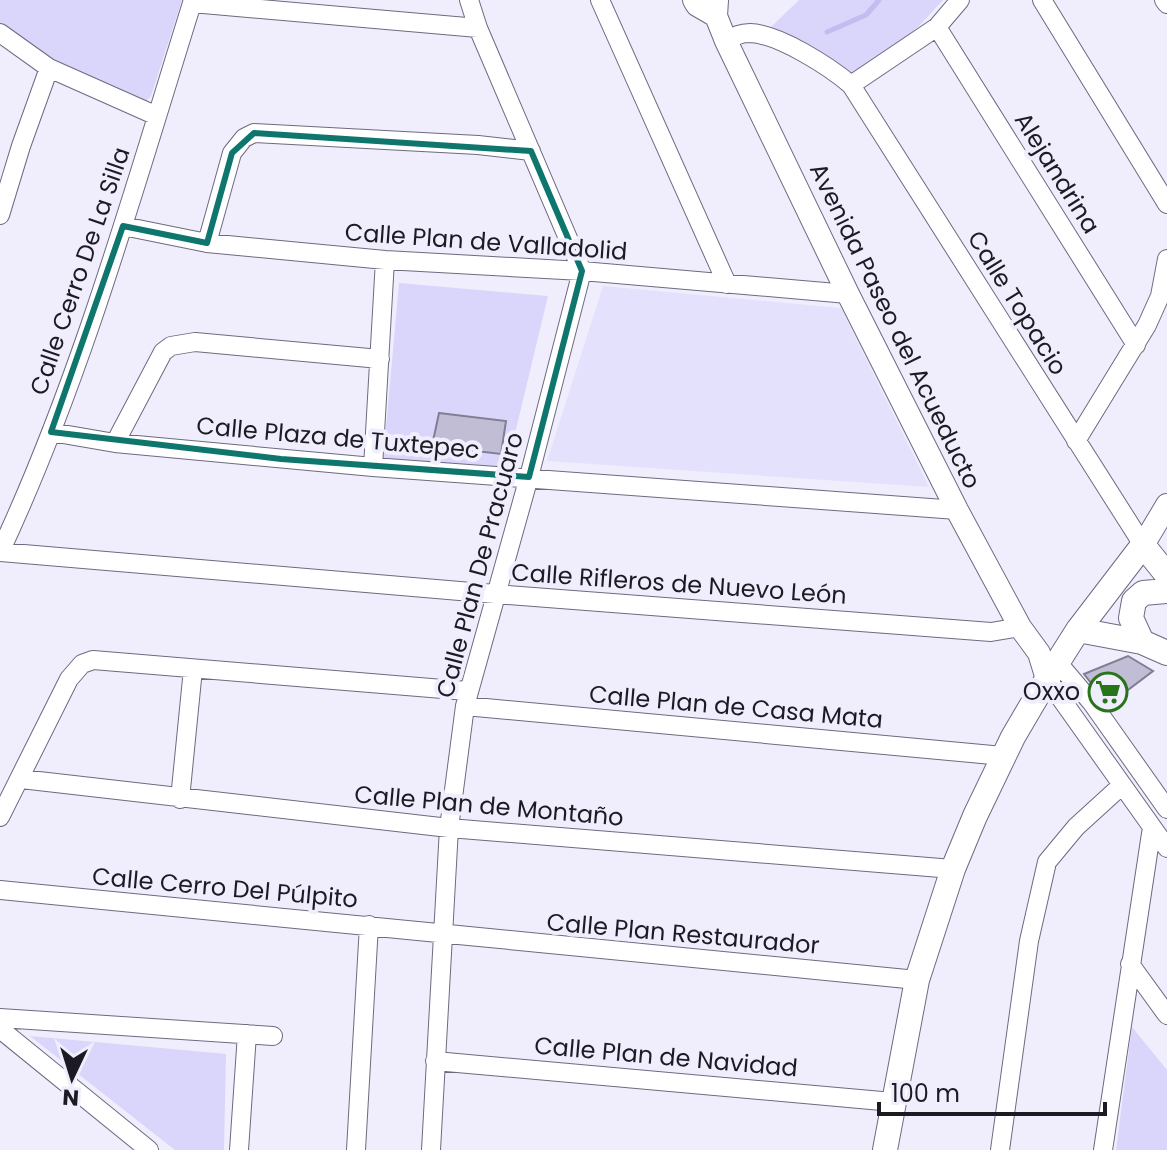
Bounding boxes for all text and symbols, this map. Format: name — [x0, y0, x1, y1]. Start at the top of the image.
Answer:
street label: Alejandrina — [1007, 106, 1108, 240]
street label: Calle Cerro De La Silla — [22, 142, 137, 399]
street label: Avenida Paseo del Acueducto — [802, 157, 989, 494]
street label: Calle Plan de Valladolid — [344, 215, 628, 268]
street label: Calle Topacio — [960, 224, 1075, 381]
street label: Calle Plaza de Tuxtepec — [195, 409, 481, 466]
street label: Calle Plan De Pracuaro — [428, 429, 531, 701]
street label: Calle Rifleros de Nuevo León — [510, 555, 848, 612]
supermarket icon: Oxxo — [1087, 671, 1129, 713]
place label: Oxxo — [1023, 675, 1080, 708]
street label: Calle Plan de Casa Mata — [588, 677, 884, 736]
street label: Calle Plan de Montaño — [353, 777, 625, 834]
street label: Calle Cerro Del Púlpito — [91, 859, 359, 916]
street label: Calle Plan Restaurador — [545, 905, 821, 962]
street label: Calle Plan de Navidad — [533, 1029, 799, 1084]
north arrow — [32, 1038, 112, 1118]
scale bar — [879, 1066, 1105, 1116]
text: 100 m — [891, 1077, 960, 1110]
text: N — [61, 1081, 80, 1113]

